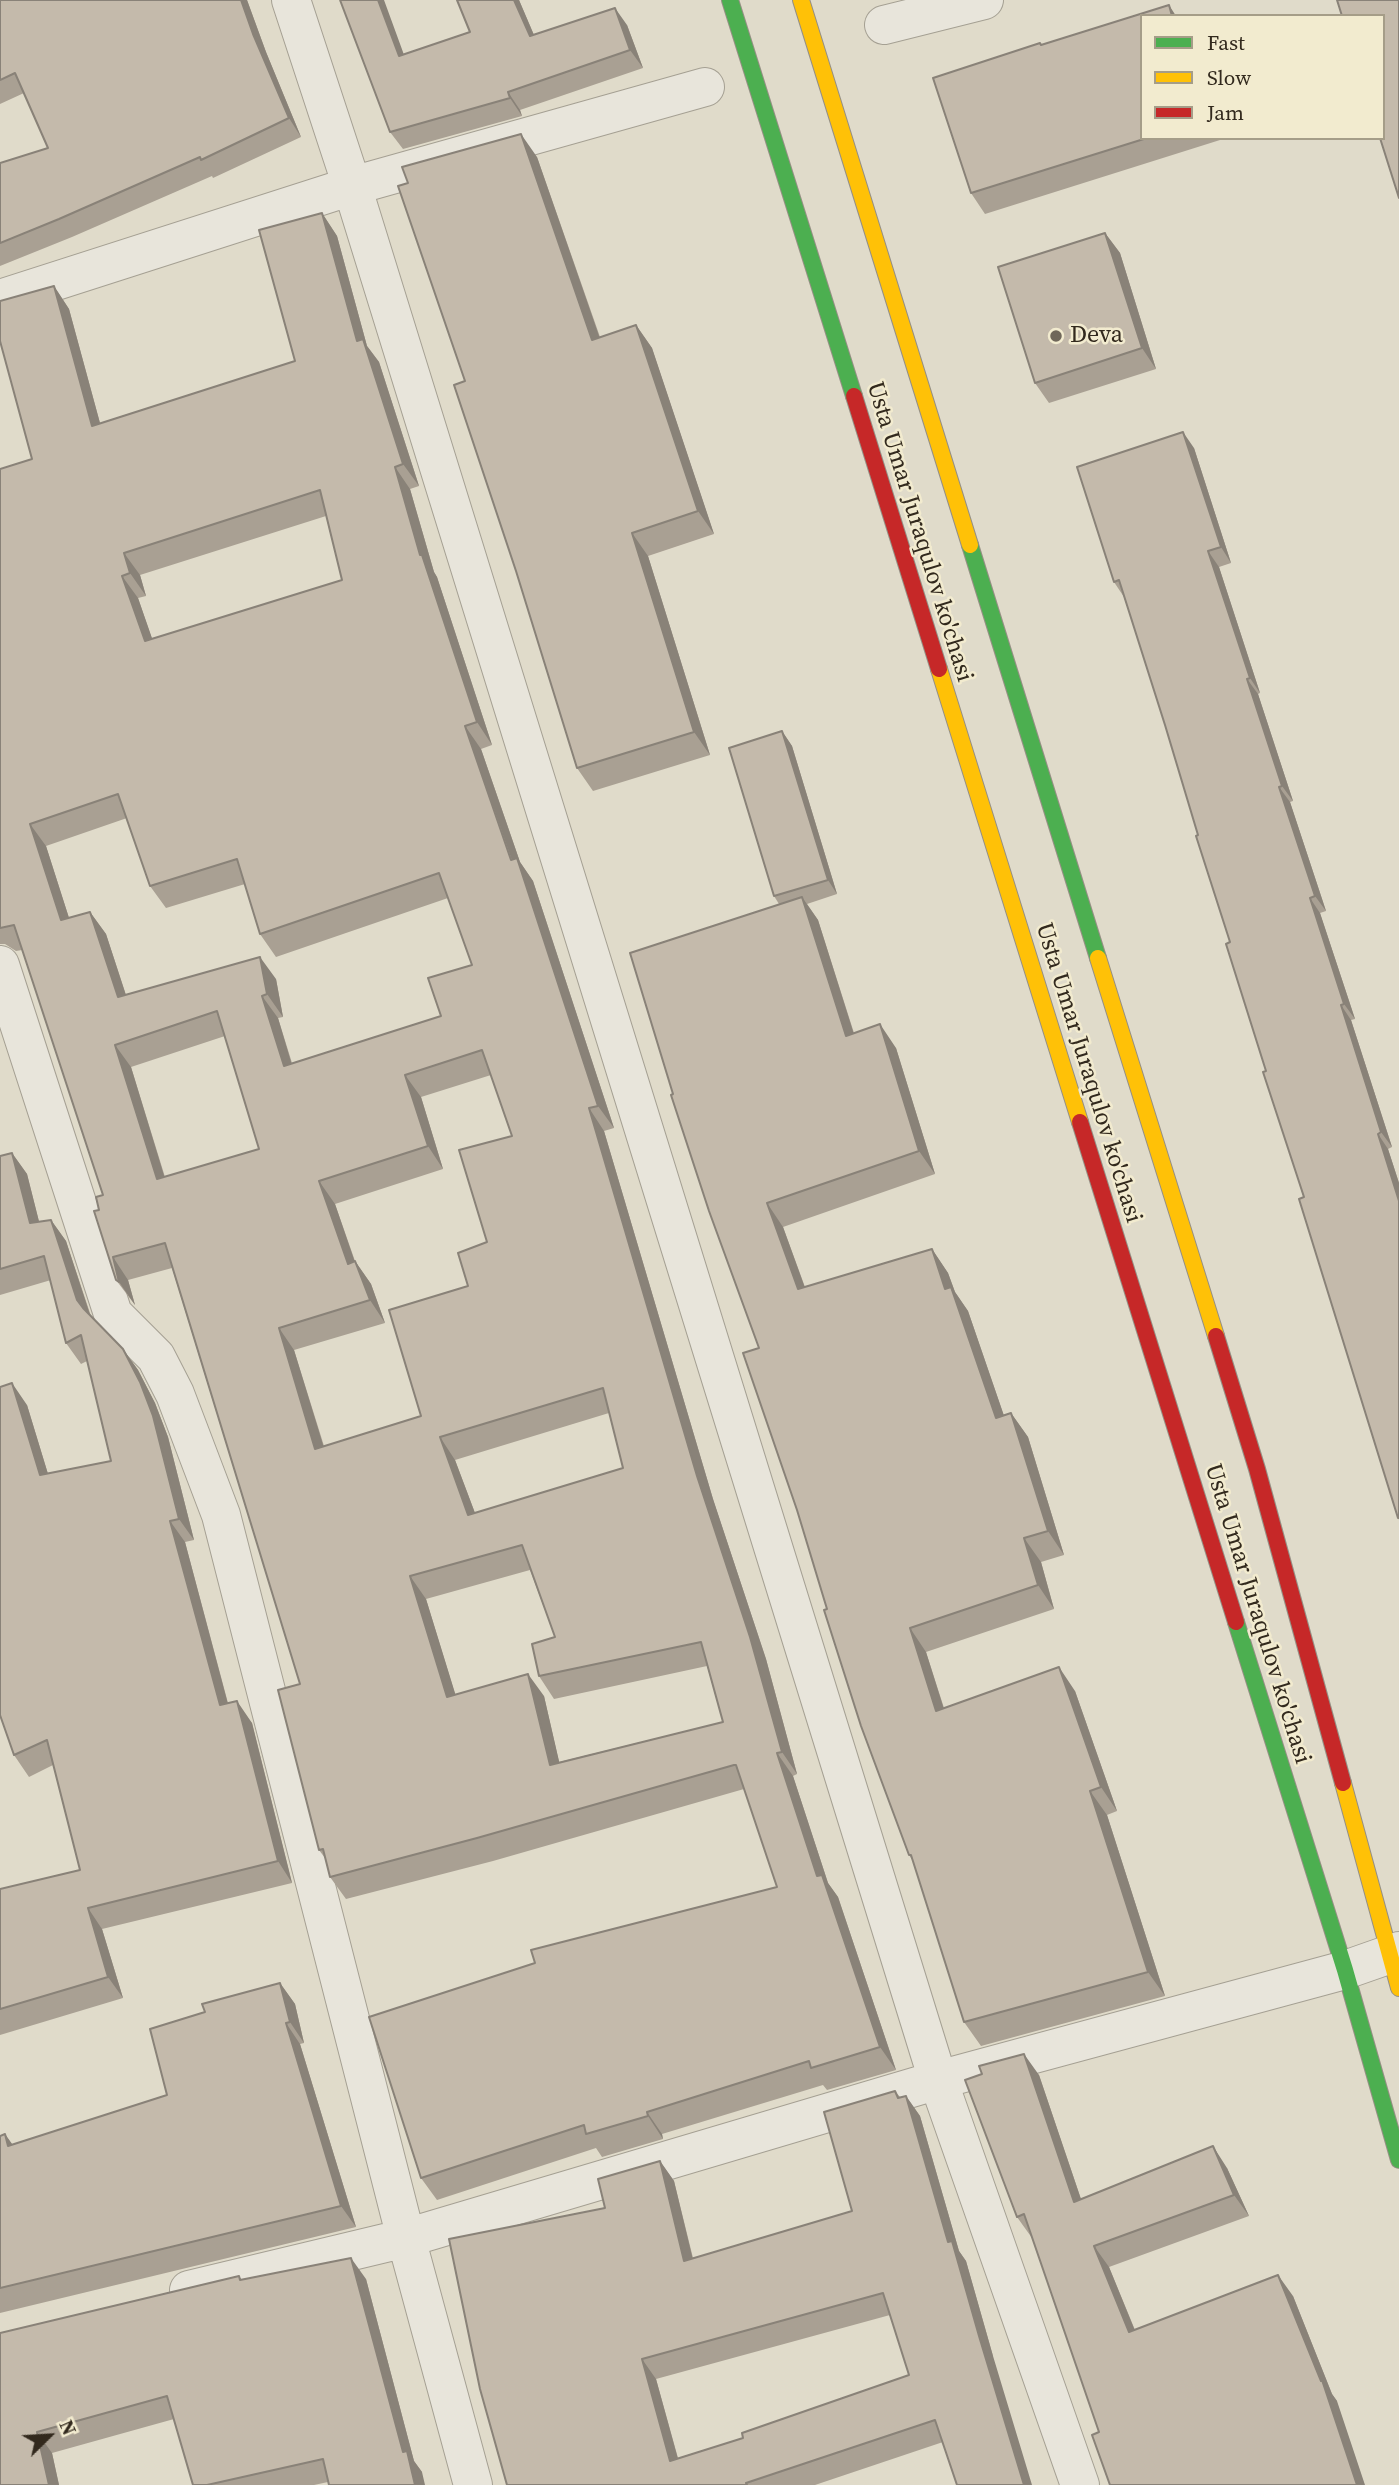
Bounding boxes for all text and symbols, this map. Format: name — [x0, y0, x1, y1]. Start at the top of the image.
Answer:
legend — [1140, 14, 1385, 140]
text: Fast — [1207, 28, 1245, 57]
text: Slow — [1207, 63, 1251, 92]
text: Jam — [1207, 98, 1244, 127]
place label: Deva — [1070, 322, 1123, 350]
marker: Deva — [1048, 328, 1064, 344]
street label: Usta Umar Juraqulov ko'chasi — [860, 378, 978, 686]
street label: Usta Umar Juraqulov ko'chasi — [1029, 919, 1147, 1227]
street label: Usta Umar Juraqulov ko'chasi — [1198, 1460, 1316, 1768]
north arrow — [14, 2401, 84, 2471]
text: N — [53, 2416, 83, 2439]

